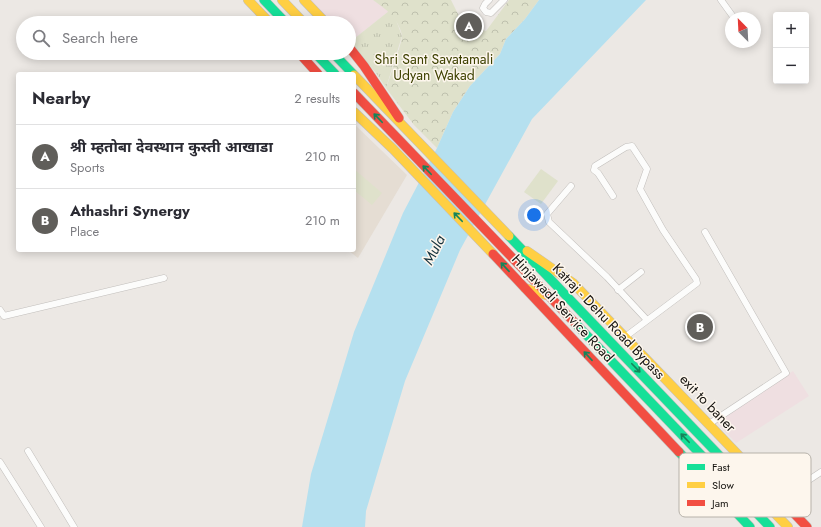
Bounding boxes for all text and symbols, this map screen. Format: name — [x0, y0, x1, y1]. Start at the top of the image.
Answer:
pin: A — [456, 11, 482, 41]
north arrow — [725, 12, 761, 48]
map controls — [773, 12, 809, 84]
button: + — [773, 12, 809, 48]
search box — [16, 16, 356, 60]
icon: search — [30, 27, 52, 49]
text: Search here — [62, 27, 138, 49]
button: − — [773, 48, 809, 84]
park label: Shri Sant Savatamali Udyan Wakad — [375, 49, 493, 85]
text: Nearby — [32, 86, 90, 110]
text: 2 results — [294, 89, 340, 108]
one-way arrow — [373, 113, 382, 123]
text: श्री म्हतोबा देवस्थान कुस्ती आखाडा — [70, 136, 273, 158]
text: A — [40, 147, 50, 166]
text: 210 m — [305, 147, 340, 166]
text: Sports — [70, 158, 104, 177]
one-way arrow — [422, 165, 432, 175]
text: Athashri Synergy — [70, 200, 190, 222]
your location — [524, 205, 544, 225]
text: B — [41, 211, 49, 230]
text: 210 m — [305, 211, 340, 230]
one-way arrow — [453, 212, 463, 222]
text: Place — [70, 222, 99, 241]
water label: Mula — [417, 231, 451, 269]
street label: Hinjawadi Service Road — [507, 249, 619, 367]
street label: Katraj - Dehu Road Bypass — [548, 259, 670, 384]
one-way arrow — [501, 262, 510, 272]
pin: B — [687, 312, 713, 342]
one-way arrow — [584, 351, 593, 361]
one-way arrow — [631, 363, 641, 373]
street label: exit to baner — [675, 370, 741, 436]
one-way arrow — [680, 433, 690, 443]
legend — [679, 453, 811, 517]
text: Fast — [712, 459, 730, 475]
text: Slow — [712, 477, 734, 493]
text: Jam — [710, 495, 729, 511]

